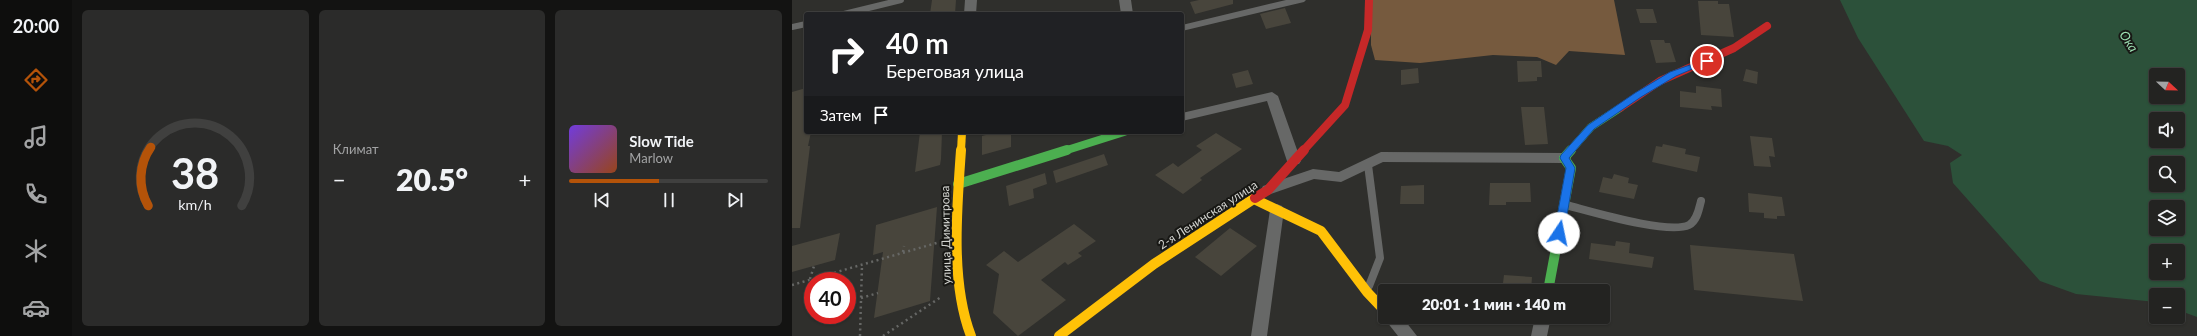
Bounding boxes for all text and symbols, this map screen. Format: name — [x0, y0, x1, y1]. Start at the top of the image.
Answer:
text: 20:00 — [13, 15, 59, 37]
text: 40 m — [886, 26, 949, 60]
water label: Ока — [2116, 27, 2142, 55]
icon: right — [820, 28, 872, 80]
pin — [1690, 44, 1724, 78]
icon: arrive — [1696, 50, 1718, 72]
text: Береговая улица — [886, 60, 1024, 82]
icon: directions — [22, 66, 50, 94]
north arrow — [2149, 68, 2185, 104]
map controls — [2149, 68, 2185, 324]
icon: arrive — [870, 104, 892, 126]
text: Затем — [820, 106, 862, 124]
button: sound — [2149, 112, 2185, 148]
icon: music — [22, 123, 50, 151]
text: Slow Tide — [629, 132, 694, 150]
text: Климат — [333, 141, 379, 157]
text: 38 — [171, 148, 219, 198]
text: Marlow — [629, 150, 673, 166]
button: search — [2149, 156, 2185, 192]
text: 20.5° — [396, 161, 468, 197]
text: − — [333, 166, 345, 193]
text: + — [519, 166, 531, 193]
street label: 2-я Ленинская улица — [1155, 177, 1260, 252]
icon: phone — [22, 180, 50, 208]
street label: улица Димитрова — [937, 185, 954, 285]
icon: previous — [591, 189, 613, 211]
icon: pause — [658, 189, 680, 211]
icon: next — [724, 189, 746, 211]
text: km/h — [179, 196, 212, 213]
button: layers — [2149, 200, 2185, 236]
position arrow — [1538, 212, 1580, 254]
icon: climate — [22, 237, 50, 265]
button: + — [2149, 244, 2185, 280]
speed limit sign: 40 — [804, 272, 856, 324]
button: − — [2149, 288, 2185, 324]
icon: car — [22, 294, 50, 322]
text: 20:01 · 1 мин · 140 m — [1422, 295, 1566, 313]

